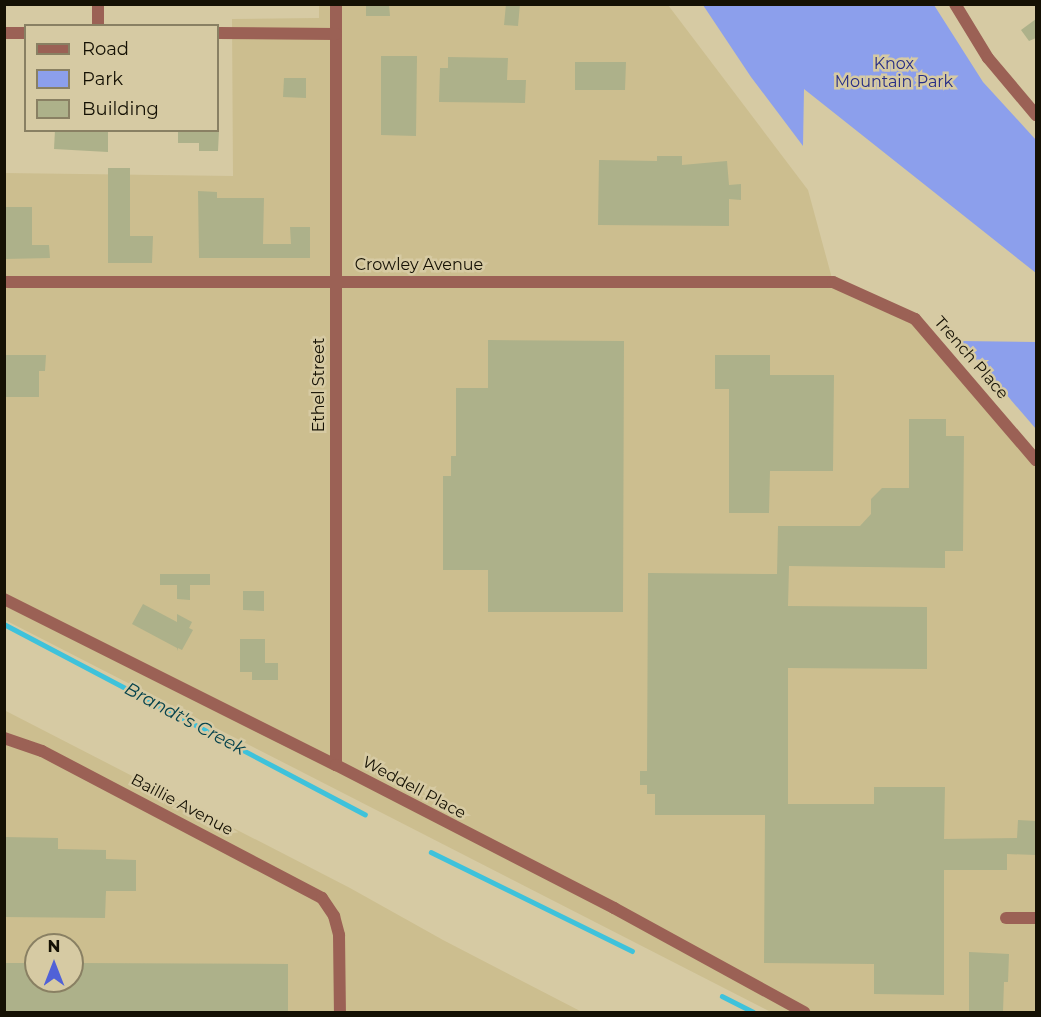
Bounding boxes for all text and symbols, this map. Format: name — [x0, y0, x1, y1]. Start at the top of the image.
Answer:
legend — [24, 24, 219, 132]
text: Road — [82, 38, 129, 60]
park label: Knox Mountain Park — [835, 54, 953, 92]
text: Park — [82, 68, 123, 90]
text: Building — [82, 98, 159, 120]
street label: Crowley Avenue — [355, 255, 483, 275]
street label: Trench Place — [930, 313, 1012, 403]
street label: Ethel Street — [309, 338, 329, 432]
water label: Brandt's Creek — [121, 678, 249, 760]
street label: Weddell Place — [359, 753, 469, 823]
street label: Baillie Avenue — [128, 770, 236, 840]
north arrow — [24, 933, 84, 993]
text: N — [48, 937, 60, 956]

